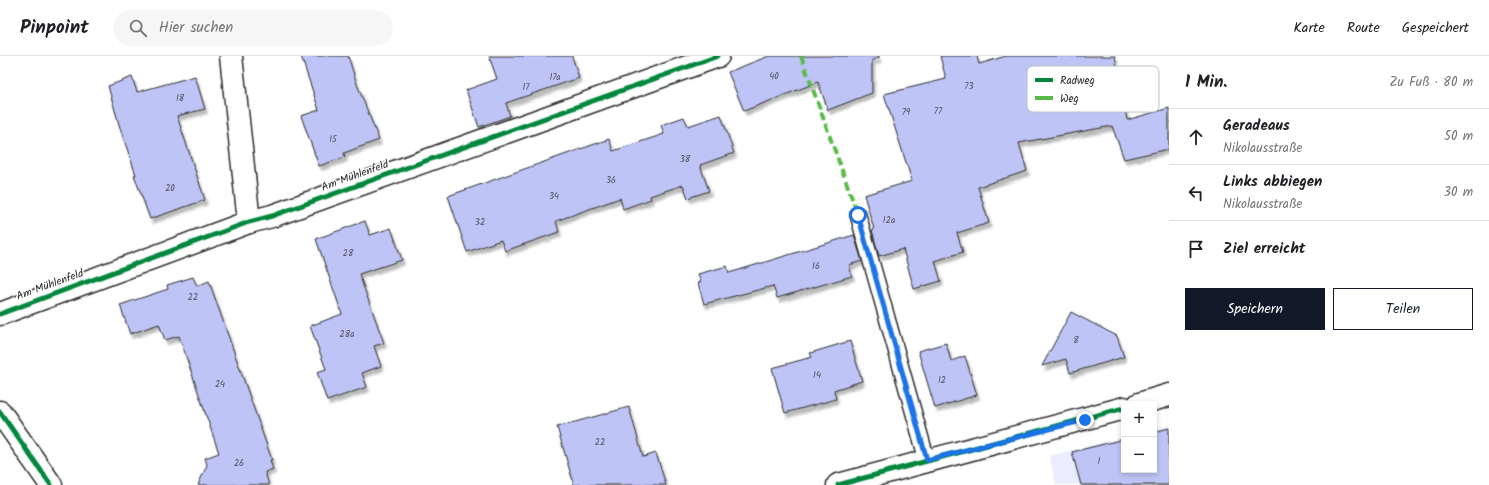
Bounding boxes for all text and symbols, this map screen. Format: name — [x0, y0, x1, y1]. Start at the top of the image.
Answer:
search box — [113, 10, 393, 46]
text: Pinpoint — [20, 13, 89, 43]
text: Hier suchen — [159, 16, 233, 40]
icon: search — [127, 17, 149, 39]
text: Karte — [1294, 17, 1325, 39]
text: Route — [1347, 17, 1380, 39]
text: Gespeichert — [1402, 17, 1469, 39]
legend — [1027, 66, 1159, 112]
house number: 40 — [769, 69, 779, 84]
text: 1 Min. — [1185, 69, 1227, 96]
house number: 17a — [549, 70, 561, 85]
text: Radweg — [1060, 72, 1095, 90]
text: Zu Fuß · 80 m — [1389, 72, 1473, 93]
house number: 73 — [964, 79, 974, 94]
house number: 17 — [523, 80, 530, 95]
text: Weg — [1060, 90, 1079, 108]
house number: 18 — [176, 91, 185, 106]
house number: 77 — [934, 104, 943, 119]
house number: 79 — [902, 105, 911, 120]
text: Geradeaus — [1223, 114, 1290, 138]
icon: ahead — [1185, 126, 1207, 148]
text: 50 m — [1444, 126, 1473, 147]
house number: 15 — [329, 132, 338, 147]
text: Nikolausstraße — [1223, 138, 1302, 159]
house number: 38 — [680, 152, 691, 167]
street label: Am Mühlenfeld — [319, 155, 392, 197]
text: Links abbiegen — [1223, 170, 1322, 194]
house number: 36 — [606, 173, 616, 188]
house number: 20 — [165, 181, 175, 196]
icon: left — [1185, 182, 1207, 204]
text: 30 m — [1444, 182, 1473, 203]
house number: 34 — [549, 189, 559, 204]
text: Nikolausstraße — [1223, 194, 1302, 215]
route start — [849, 206, 867, 224]
house number: 12a — [883, 213, 895, 228]
house number: 32 — [475, 215, 485, 230]
text: Ziel erreicht — [1223, 237, 1306, 261]
icon: arrive — [1185, 238, 1207, 260]
house number: 28 — [343, 246, 354, 261]
house number: 16 — [812, 259, 820, 274]
street label: Am Mühlenfeld — [14, 264, 87, 306]
button: Speichern — [1185, 288, 1325, 330]
button: Teilen — [1333, 288, 1473, 330]
house number: 22 — [188, 290, 198, 305]
house number: 28a — [340, 327, 354, 342]
house number: 8 — [1073, 333, 1079, 348]
house number: 14 — [813, 368, 821, 383]
house number: 12 — [938, 373, 946, 388]
house number: 24 — [215, 377, 225, 392]
map controls — [1121, 401, 1157, 473]
button: + — [1121, 401, 1157, 437]
route end — [1076, 411, 1094, 429]
house number: 22 — [595, 435, 605, 450]
button: − — [1121, 437, 1157, 473]
house number: 1 — [1098, 454, 1101, 469]
house number: 26 — [234, 456, 244, 471]

